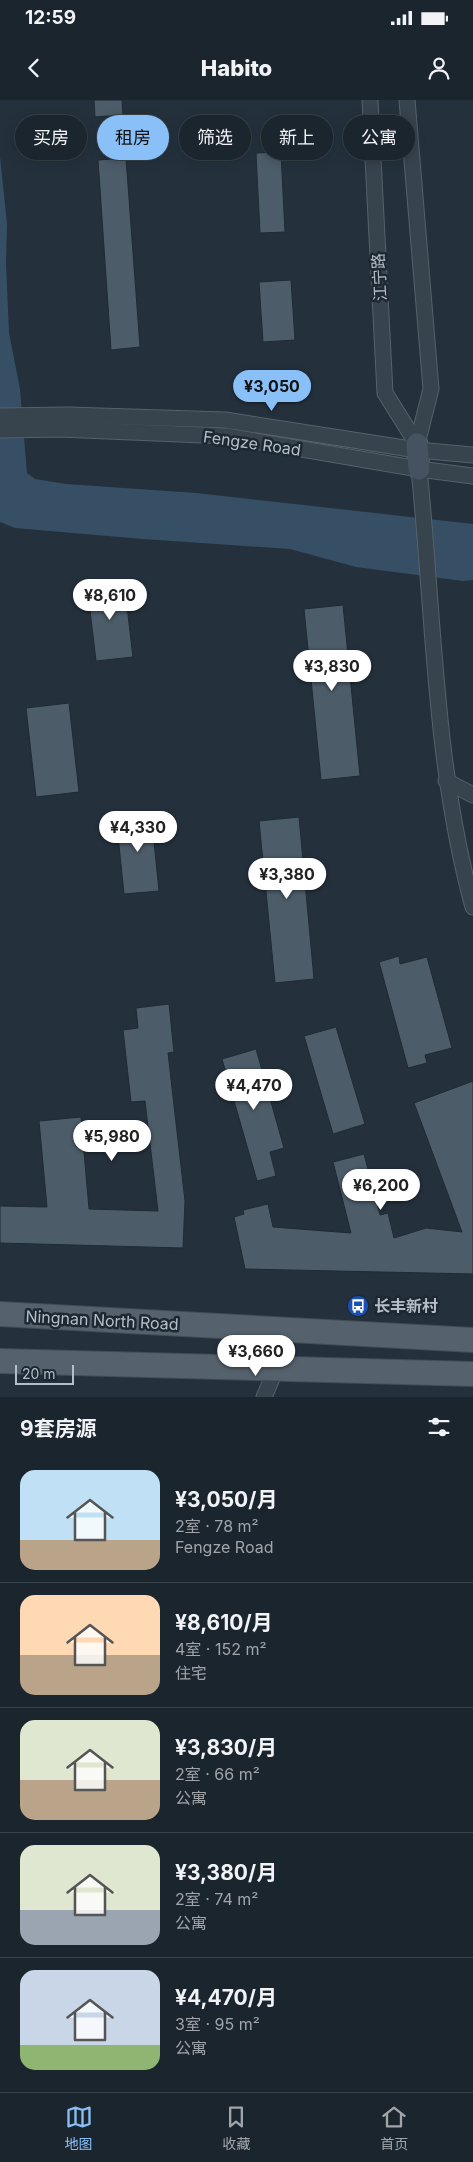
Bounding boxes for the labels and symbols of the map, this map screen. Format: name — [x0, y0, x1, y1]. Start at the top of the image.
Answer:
street label: 江宁路 — [368, 253, 390, 301]
pin: ¥3,050 — [231, 370, 313, 412]
street label: Fengze Road — [202, 426, 302, 460]
pin: ¥8,610 — [69, 578, 151, 621]
pin: ¥3,830 — [291, 650, 373, 692]
pin: ¥4,330 — [97, 810, 179, 853]
pin: ¥3,380 — [246, 858, 328, 900]
pin: ¥4,470 — [213, 1068, 295, 1111]
pin: ¥5,980 — [71, 1120, 153, 1162]
pin: ¥6,200 — [340, 1168, 422, 1211]
bus stop icon: 长丰新村 — [346, 1294, 370, 1318]
place label: 长丰新村 — [374, 1296, 438, 1316]
street label: Ningnan North Road — [25, 1306, 179, 1334]
pin: ¥3,660 — [215, 1334, 297, 1377]
scale bar — [15, 1362, 74, 1385]

